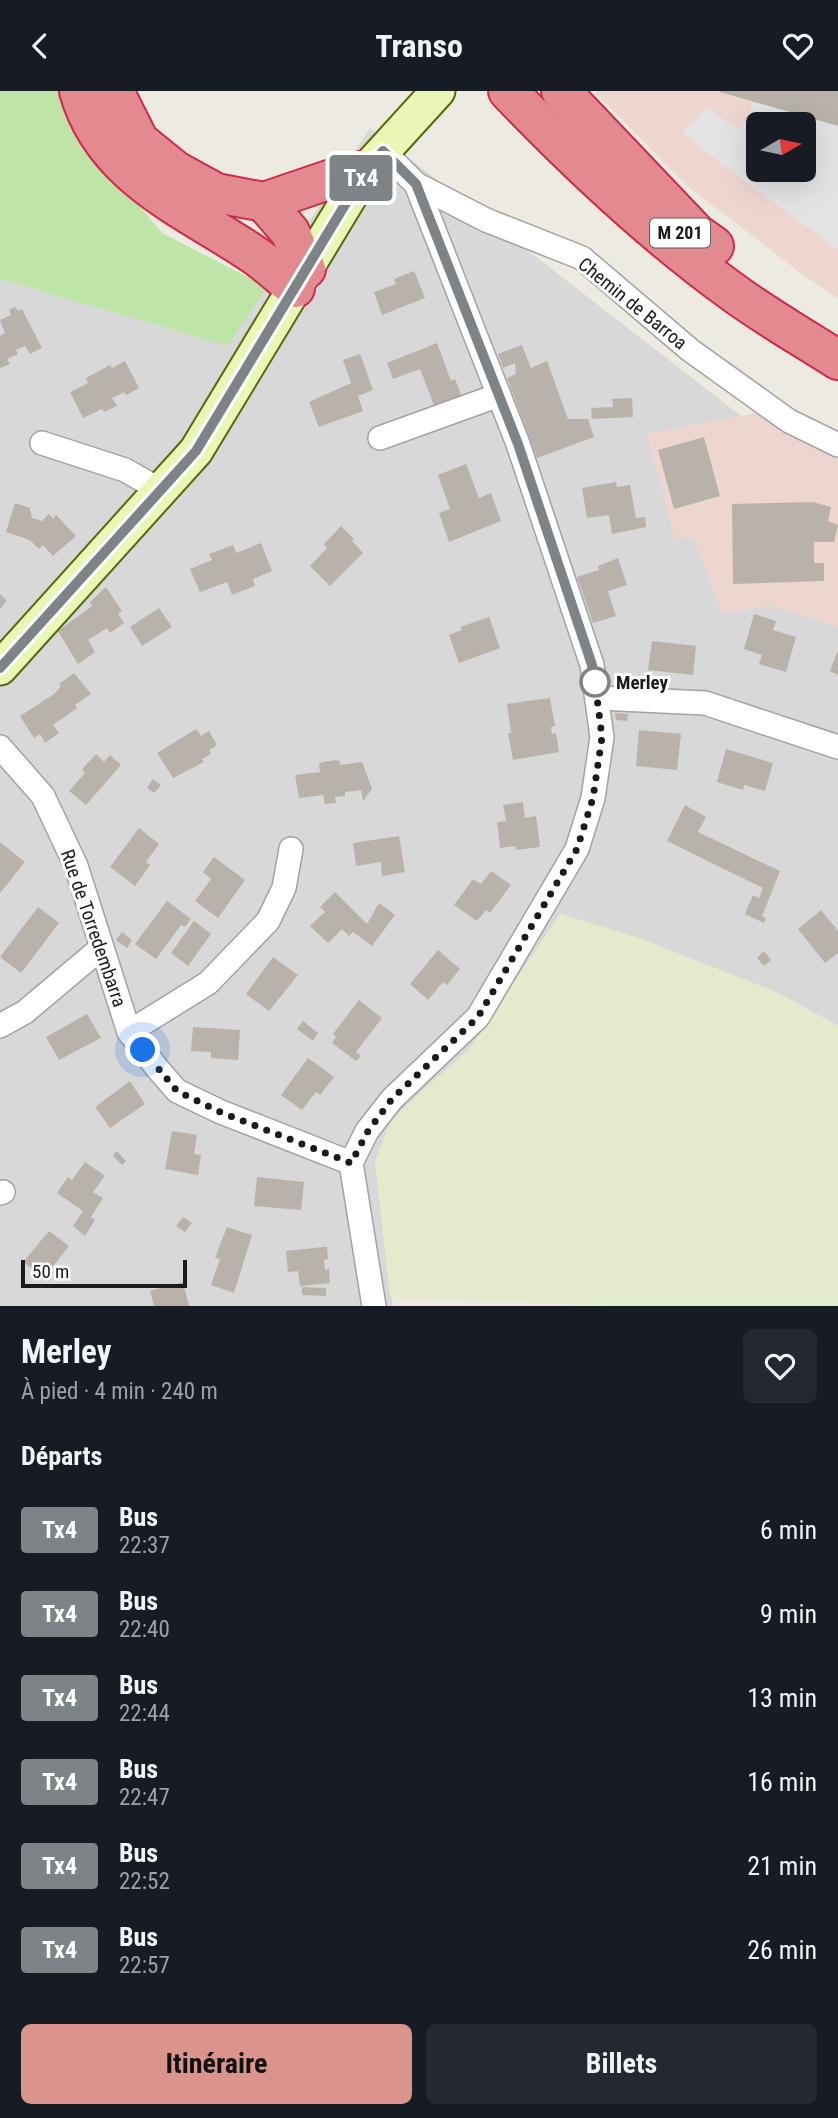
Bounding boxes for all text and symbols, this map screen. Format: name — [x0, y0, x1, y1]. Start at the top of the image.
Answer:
icon: back — [21, 27, 59, 65]
text: Transo — [375, 27, 463, 65]
icon: heart — [779, 27, 817, 65]
north arrow — [746, 112, 816, 182]
map controls — [746, 112, 816, 182]
line badge: Tx4 — [321, 155, 401, 201]
text: Tx4 — [343, 164, 379, 192]
road number: M 201 — [650, 218, 710, 247]
street label: Chemin de Barroa — [574, 253, 692, 354]
marker: Merley — [580, 667, 610, 697]
place label: Merley — [616, 671, 669, 694]
street label: Rue de Torredembarra — [56, 846, 131, 1010]
your location — [125, 1032, 160, 1067]
scale bar — [21, 1257, 187, 1289]
text: 50 m — [32, 1260, 69, 1283]
button: heart — [743, 1329, 817, 1403]
text: Merley — [21, 1332, 111, 1371]
text: À pied · 4 min · 240 m — [21, 1378, 218, 1405]
text: Départs — [21, 1441, 102, 1471]
text: Bus — [119, 1502, 158, 1532]
text: 6 min — [760, 1515, 817, 1545]
text: Tx4 — [42, 1516, 77, 1544]
text: 22:37 — [119, 1532, 170, 1559]
text: Bus — [119, 1586, 158, 1616]
text: 9 min — [760, 1599, 817, 1629]
text: Tx4 — [42, 1600, 77, 1628]
text: 22:40 — [119, 1616, 170, 1643]
text: Bus — [119, 1670, 158, 1700]
text: 13 min — [747, 1683, 817, 1713]
text: Tx4 — [42, 1684, 77, 1712]
text: 22:44 — [119, 1700, 170, 1727]
text: Bus — [119, 1754, 158, 1784]
text: 16 min — [747, 1767, 817, 1797]
text: Tx4 — [42, 1768, 77, 1796]
text: 22:47 — [119, 1784, 170, 1811]
text: Bus — [119, 1838, 158, 1868]
text: 21 min — [747, 1851, 817, 1881]
text: Tx4 — [42, 1852, 77, 1880]
text: 22:52 — [119, 1868, 170, 1895]
text: Bus — [119, 1922, 158, 1952]
text: 26 min — [747, 1935, 817, 1965]
text: Tx4 — [42, 1936, 77, 1964]
text: 22:57 — [119, 1952, 170, 1979]
button: Itinéraire — [21, 2024, 412, 2104]
button: Billets — [426, 2024, 817, 2104]

